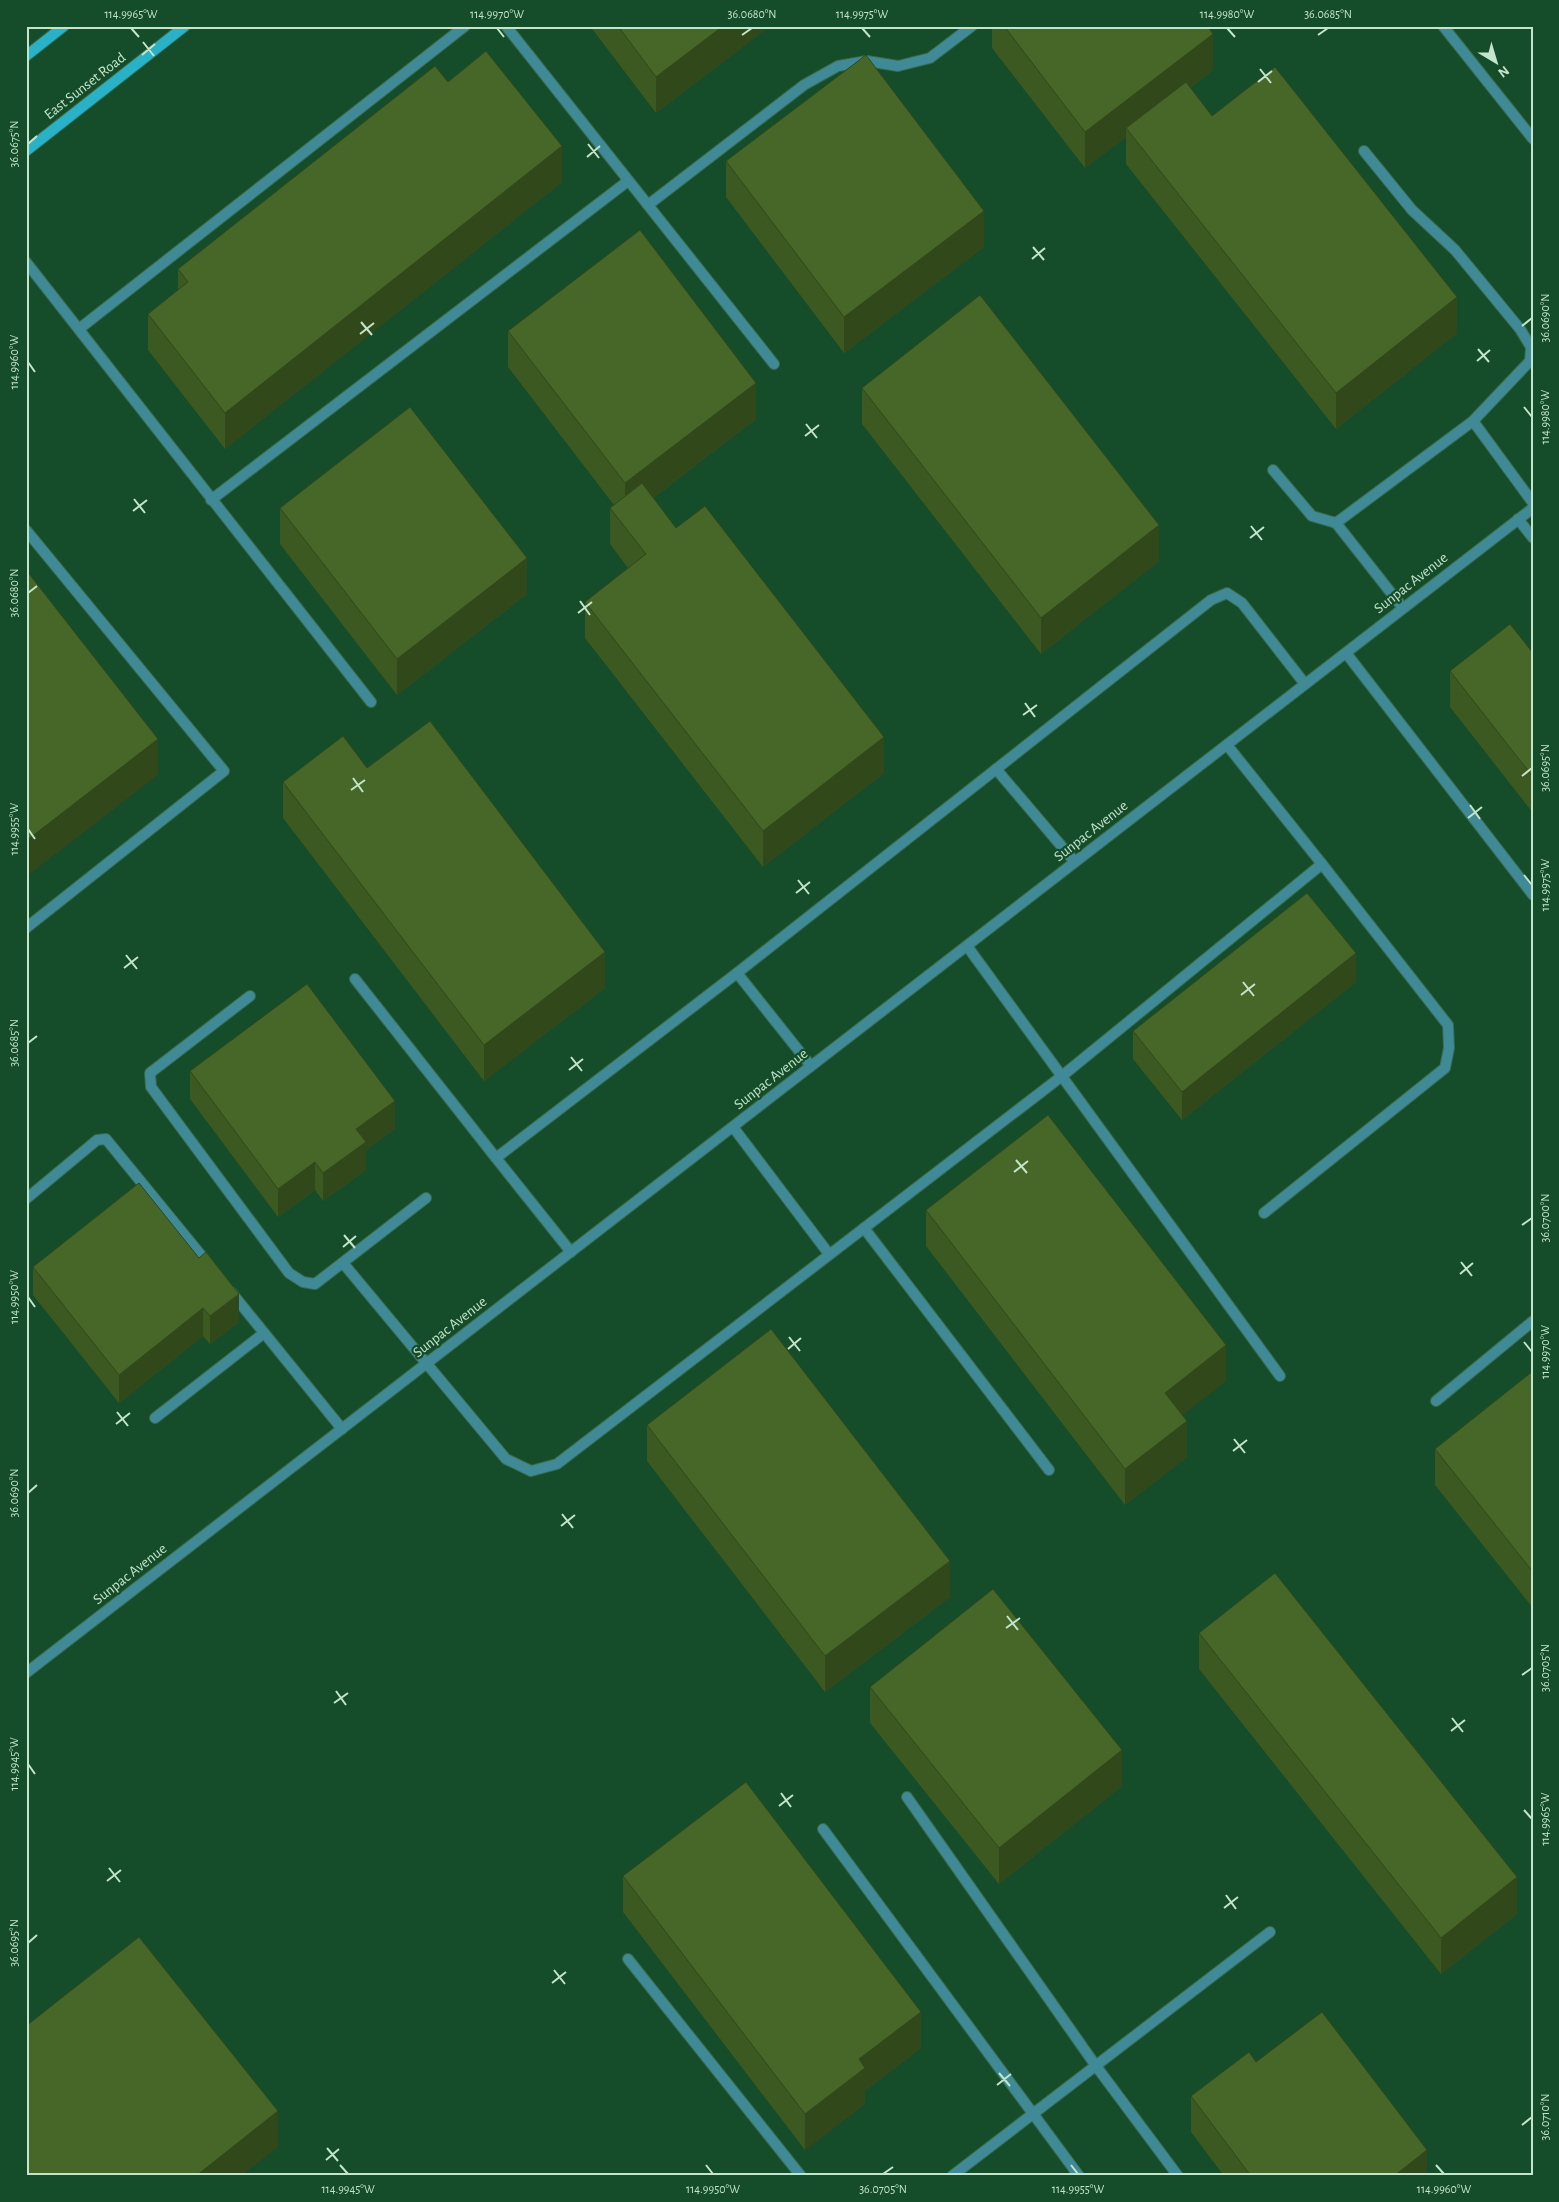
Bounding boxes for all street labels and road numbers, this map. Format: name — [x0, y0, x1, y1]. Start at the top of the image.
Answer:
street label: East Sunset Road — [42, 50, 129, 122]
street label: Sunpac Avenue — [1371, 550, 1451, 616]
street label: Sunpac Avenue — [1051, 798, 1131, 864]
street label: Sunpac Avenue — [731, 1046, 811, 1112]
street label: Sunpac Avenue — [410, 1294, 490, 1360]
street label: Sunpac Avenue — [90, 1541, 170, 1607]

